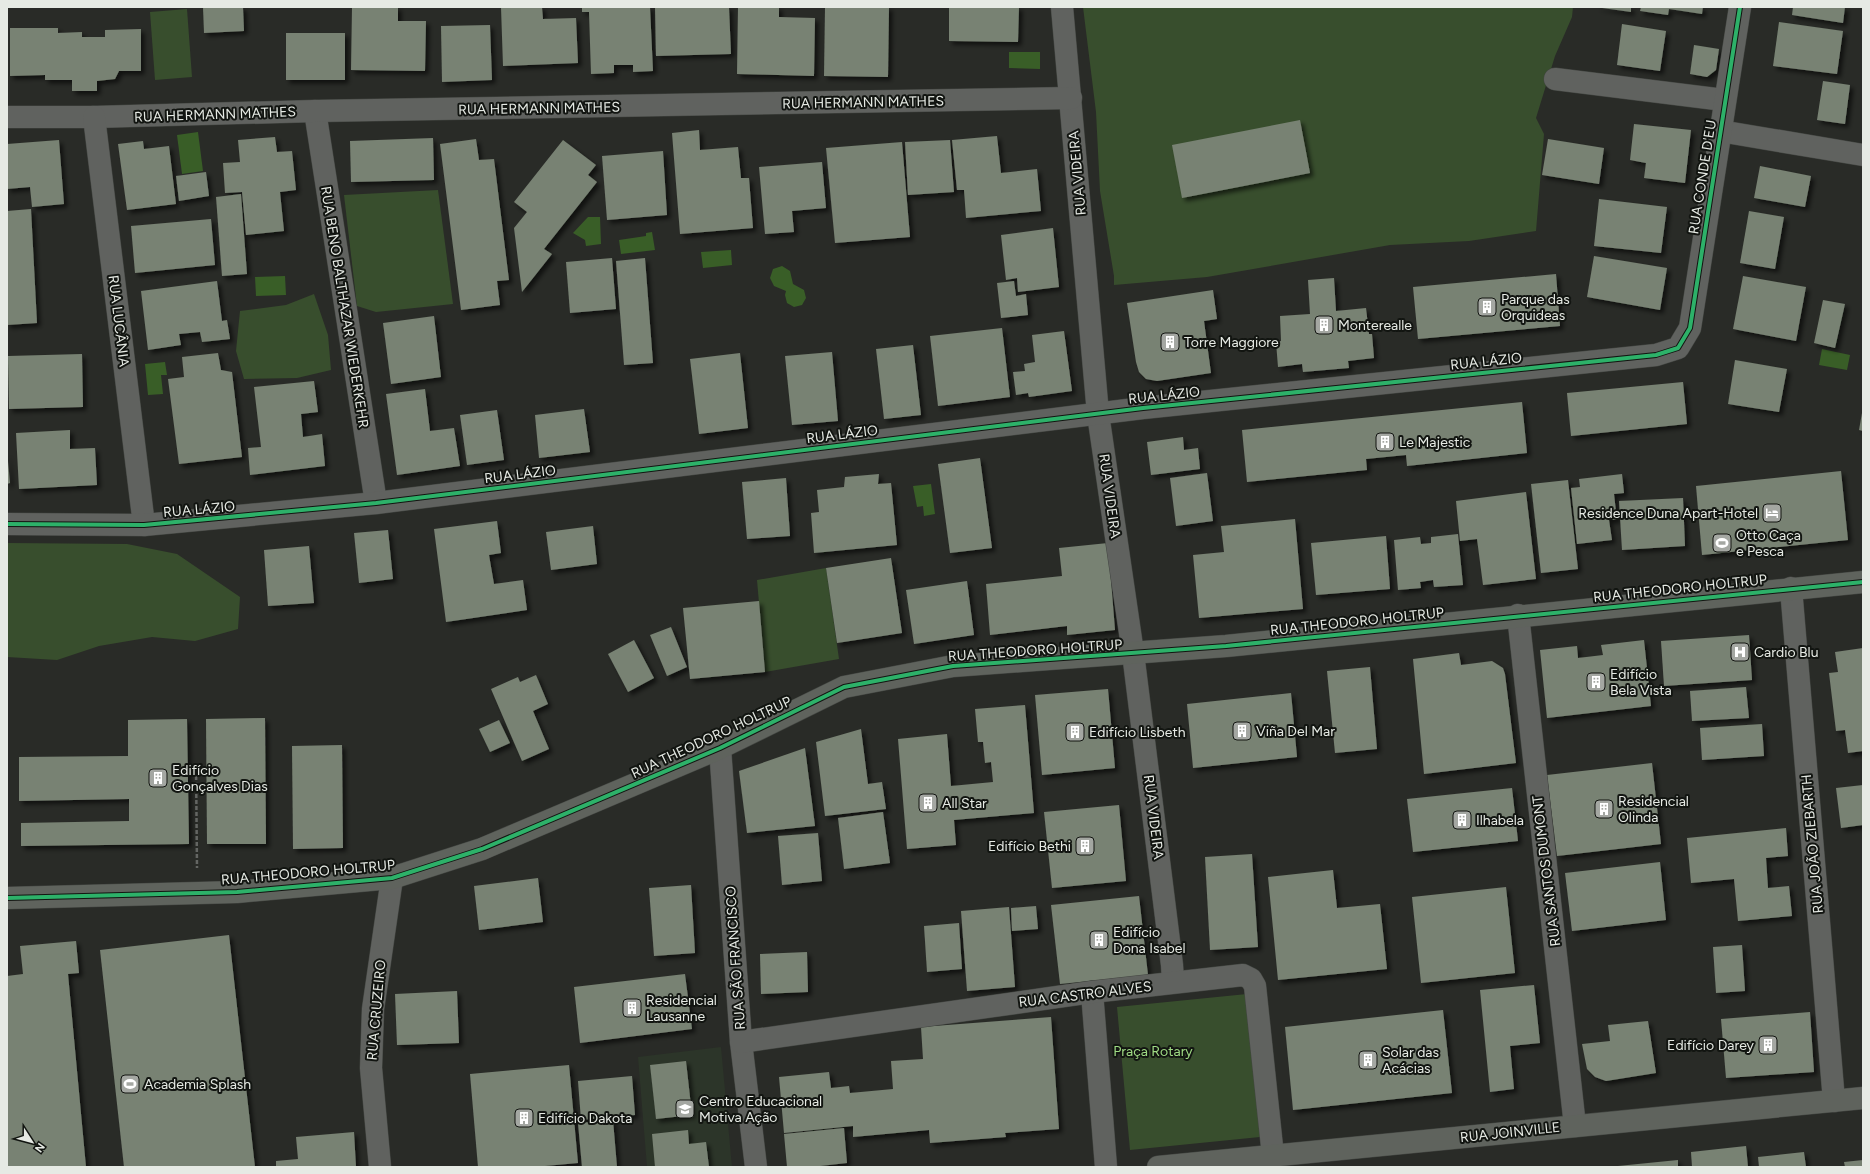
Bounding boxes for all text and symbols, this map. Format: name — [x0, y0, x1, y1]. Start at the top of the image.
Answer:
street label: RUA HERMANN MATHES — [782, 93, 944, 112]
street label: RUA HERMANN MATHES — [458, 99, 620, 118]
street label: RUA HERMANN MATHES — [134, 103, 296, 126]
street label: RUA CONDE D'EU — [1685, 119, 1720, 235]
street label: RUA VIDEIRA — [1065, 129, 1090, 216]
street label: RUA BENO BALTHAZAR WIEDERKEHR — [317, 185, 372, 429]
street label: RUA LUCÂNIA — [104, 274, 133, 368]
place label: Parque das Orquideas — [1501, 291, 1570, 324]
building icon: Parque das Orquideas — [1476, 296, 1498, 318]
building icon: Monterealle — [1313, 314, 1335, 336]
place label: Monterealle — [1338, 317, 1412, 334]
building icon: Torre Maggiore — [1159, 331, 1181, 353]
place label: Torre Maggiore — [1184, 334, 1279, 351]
street label: RUA LÁZIO — [1449, 349, 1523, 374]
street label: RUA LÁZIO — [1127, 383, 1201, 408]
street label: RUA LÁZIO — [805, 422, 879, 447]
building icon: Le Majestic — [1374, 431, 1396, 453]
place label: Le Majestic — [1399, 434, 1471, 451]
street label: RUA VIDEIRA — [1095, 453, 1124, 540]
street label: RUA LÁZIO — [483, 462, 557, 487]
street label: RUA LÁZIO — [162, 498, 236, 521]
hotel icon: Residence Duna Apart-Hotel — [1761, 502, 1783, 524]
place label: Residence Duna Apart-Hotel — [1578, 505, 1758, 522]
place label: Otto Caça e Pesca — [1736, 527, 1801, 560]
sports icon: Otto Caça e Pesca — [1711, 532, 1733, 554]
street label: RUA THEODORO HOLTRUP — [1592, 571, 1768, 606]
street label: RUA THEODORO HOLTRUP — [1269, 604, 1445, 639]
street label: RUA THEODORO HOLTRUP — [947, 636, 1123, 665]
hospital icon: Cardio Blu — [1729, 641, 1751, 663]
place label: Cardio Blu — [1754, 644, 1818, 661]
place label: Edifício Bela Vista — [1610, 666, 1672, 699]
building icon: Edifício Bela Vista — [1585, 671, 1607, 693]
street label: RUA THEODORO HOLTRUP — [628, 693, 794, 782]
building icon: Viña Del Mar — [1231, 720, 1253, 742]
building icon: Edifício Lisbeth — [1064, 721, 1086, 743]
place label: Viña Del Mar — [1256, 723, 1335, 740]
place label: Edifício Lisbeth — [1089, 724, 1186, 741]
place label: Edifício Gonçalves Dias — [172, 762, 268, 795]
building icon: Edifício Gonçalves Dias — [147, 767, 169, 789]
street label: RUA VIDEIRA — [1140, 774, 1167, 861]
street label: RUA JOÃO ZIEBARTH — [1798, 774, 1827, 914]
building icon: All Star — [917, 792, 939, 814]
place label: Residencial Olinda — [1618, 793, 1689, 826]
street label: RUA SANTOS DUMONT — [1529, 794, 1564, 947]
place label: All Star — [942, 795, 987, 812]
building icon: Residencial Olinda — [1593, 798, 1615, 820]
building icon: Ilhabela — [1451, 809, 1473, 831]
place label: Ilhabela — [1476, 812, 1524, 829]
building icon: Edifício Bethi — [1074, 835, 1096, 857]
place label: Edifício Bethi — [988, 838, 1071, 855]
street label: RUA THEODORO HOLTRUP — [220, 856, 396, 889]
street label: RUA SÃO FRANCISCO — [722, 885, 749, 1030]
place label: Edifício Dona Isabel — [1113, 924, 1186, 957]
building icon: Edifício Dona Isabel — [1088, 929, 1110, 951]
street label: RUA CRUZEIRO — [364, 959, 389, 1061]
street label: RUA CASTRO ALVES — [1018, 978, 1153, 1011]
place label: Residencial Lausanne — [646, 992, 717, 1025]
building icon: Residencial Lausanne — [621, 997, 643, 1019]
building icon: Edifício Darey — [1757, 1034, 1779, 1056]
place label: Edifício Darey — [1667, 1037, 1755, 1054]
park label: Praça Rotary — [1113, 1043, 1193, 1060]
place label: Solar das Acácias — [1382, 1044, 1439, 1077]
building icon: Solar das Acácias — [1357, 1049, 1379, 1071]
sports icon: Academia Splash — [119, 1073, 141, 1095]
place label: Academia Splash — [144, 1076, 251, 1093]
place label: Centro Educacional Motiva Ação — [699, 1093, 822, 1126]
school or university icon: Centro Educacional Motiva Ação — [674, 1098, 696, 1120]
building icon: Edifício Dakota — [513, 1107, 535, 1129]
place label: Edifício Dakota — [538, 1110, 632, 1127]
street label: RUA JOINVILLE — [1459, 1119, 1561, 1146]
north arrow — [12, 1122, 52, 1162]
text: N — [32, 1140, 47, 1155]

